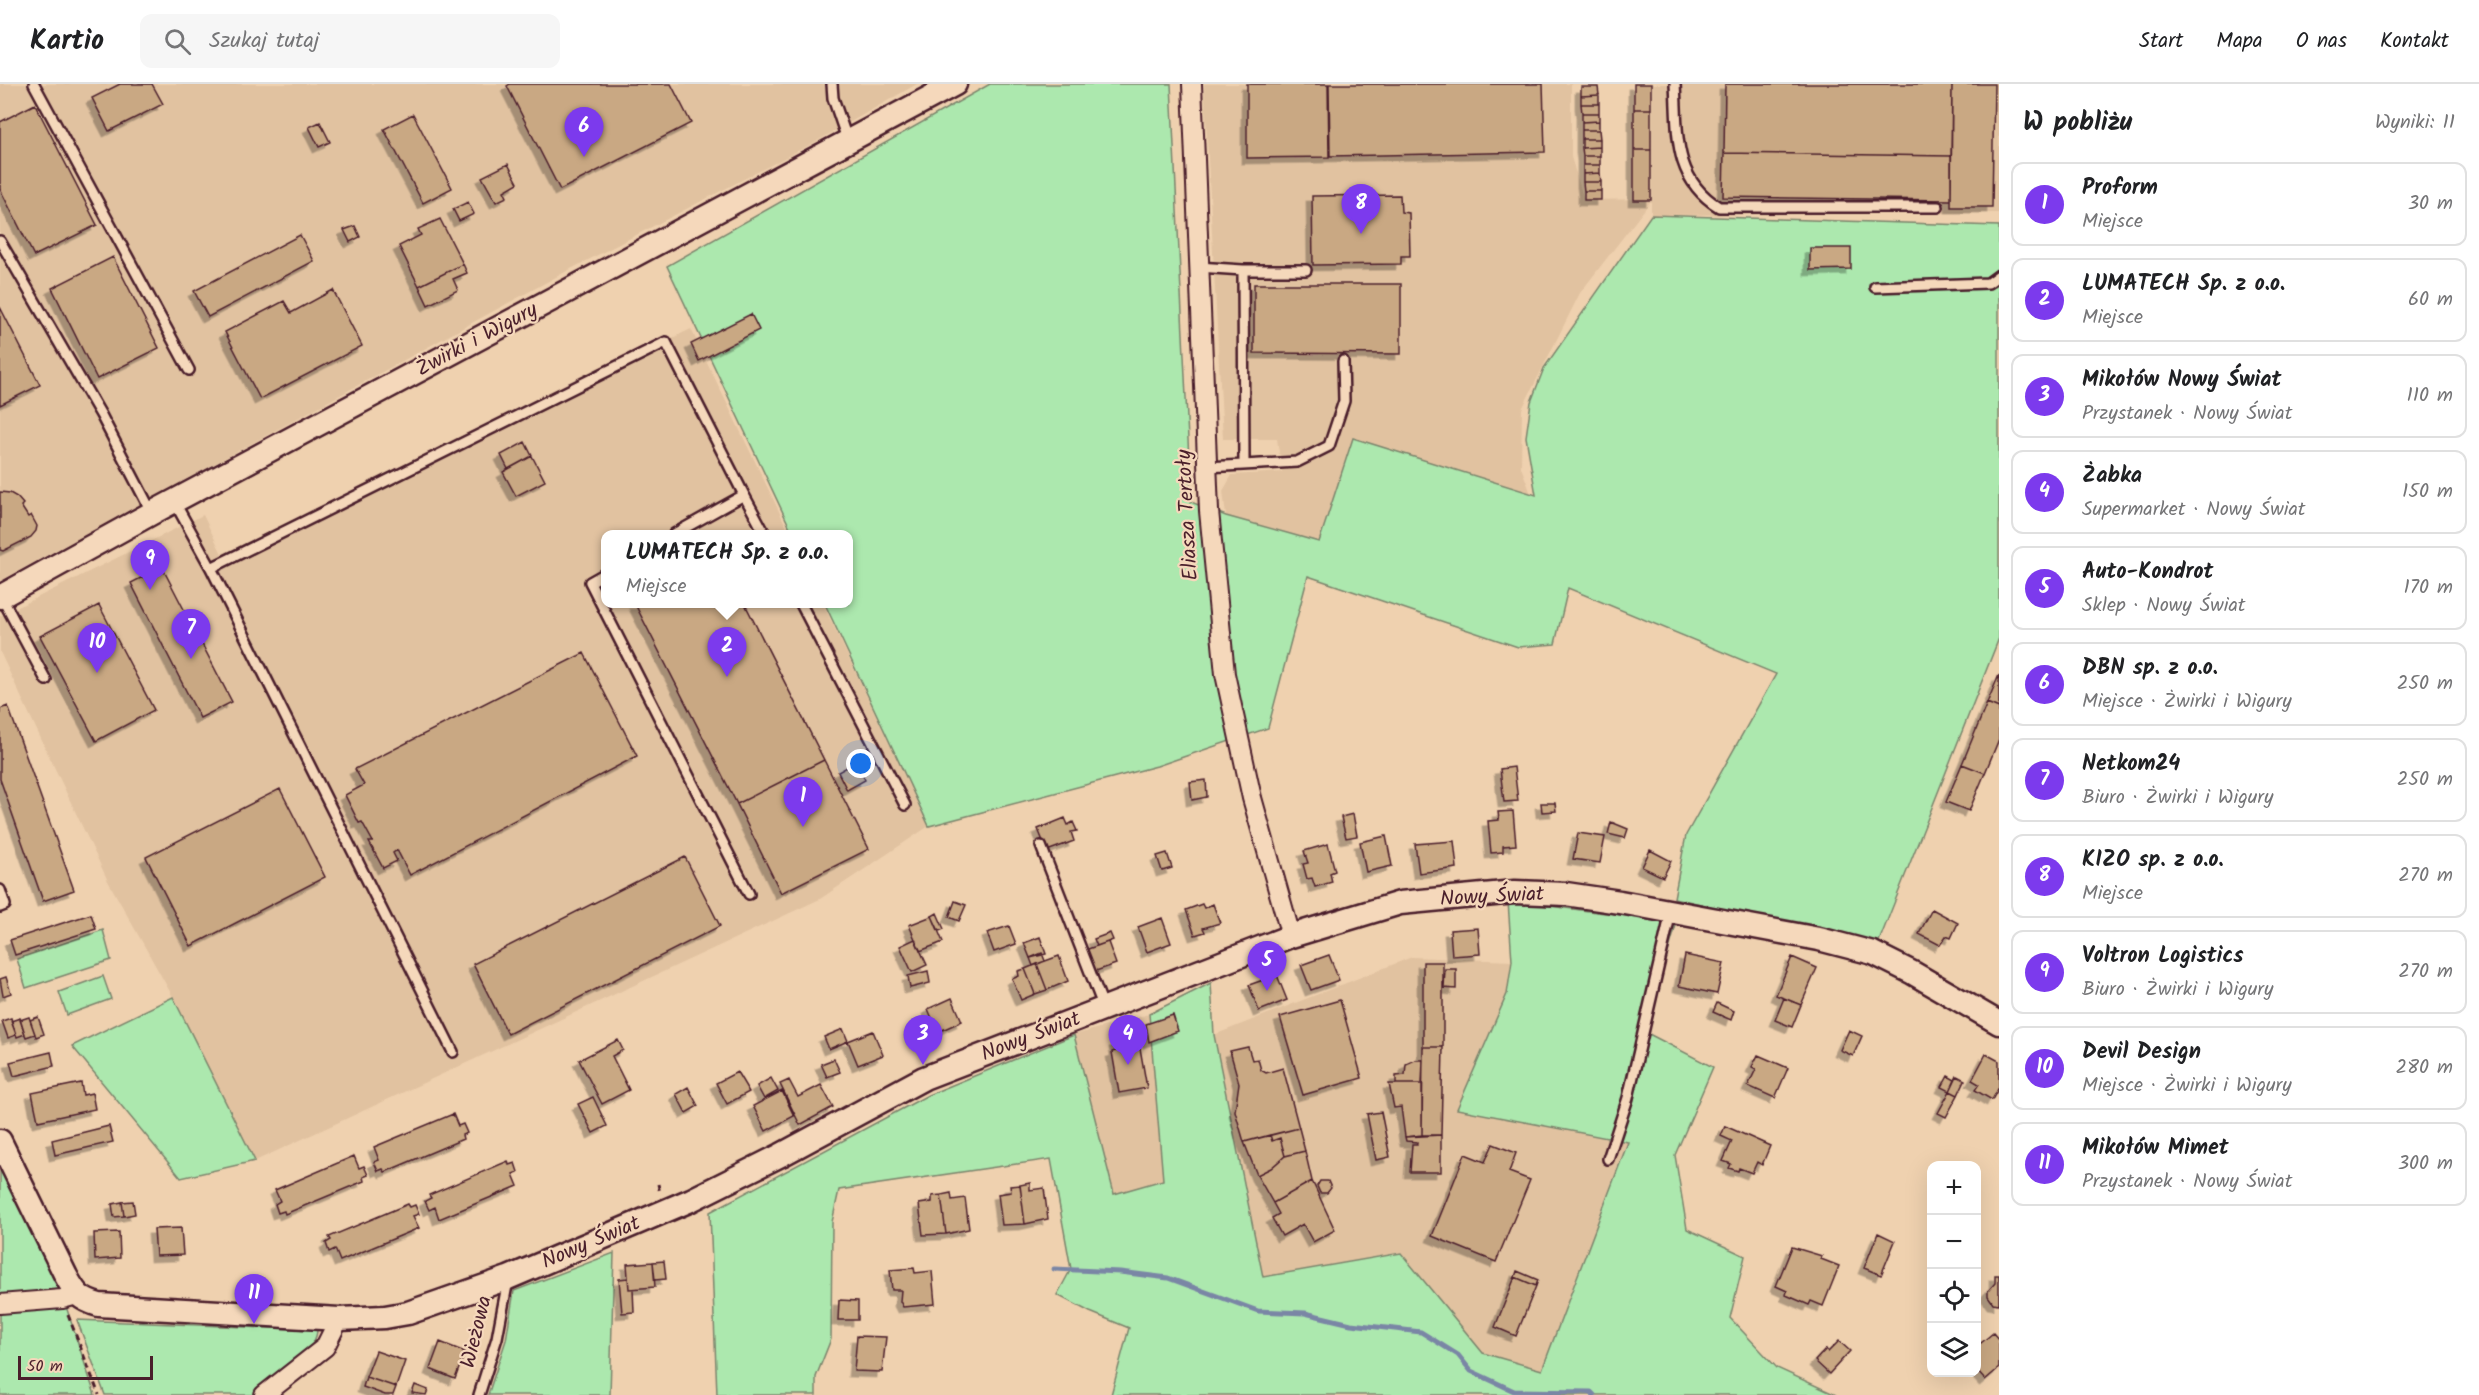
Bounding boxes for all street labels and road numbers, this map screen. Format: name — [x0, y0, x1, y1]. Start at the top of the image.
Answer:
street label: Żwirki i Wigury — [410, 294, 544, 386]
street label: Eliasza Tertoły — [1168, 448, 1208, 582]
street label: Nowy Świat — [1439, 878, 1546, 916]
street label: Nowy Świat — [976, 1003, 1086, 1071]
street label: Nowy Świat — [537, 1207, 646, 1279]
street label: Wieżowa — [452, 1292, 502, 1372]

